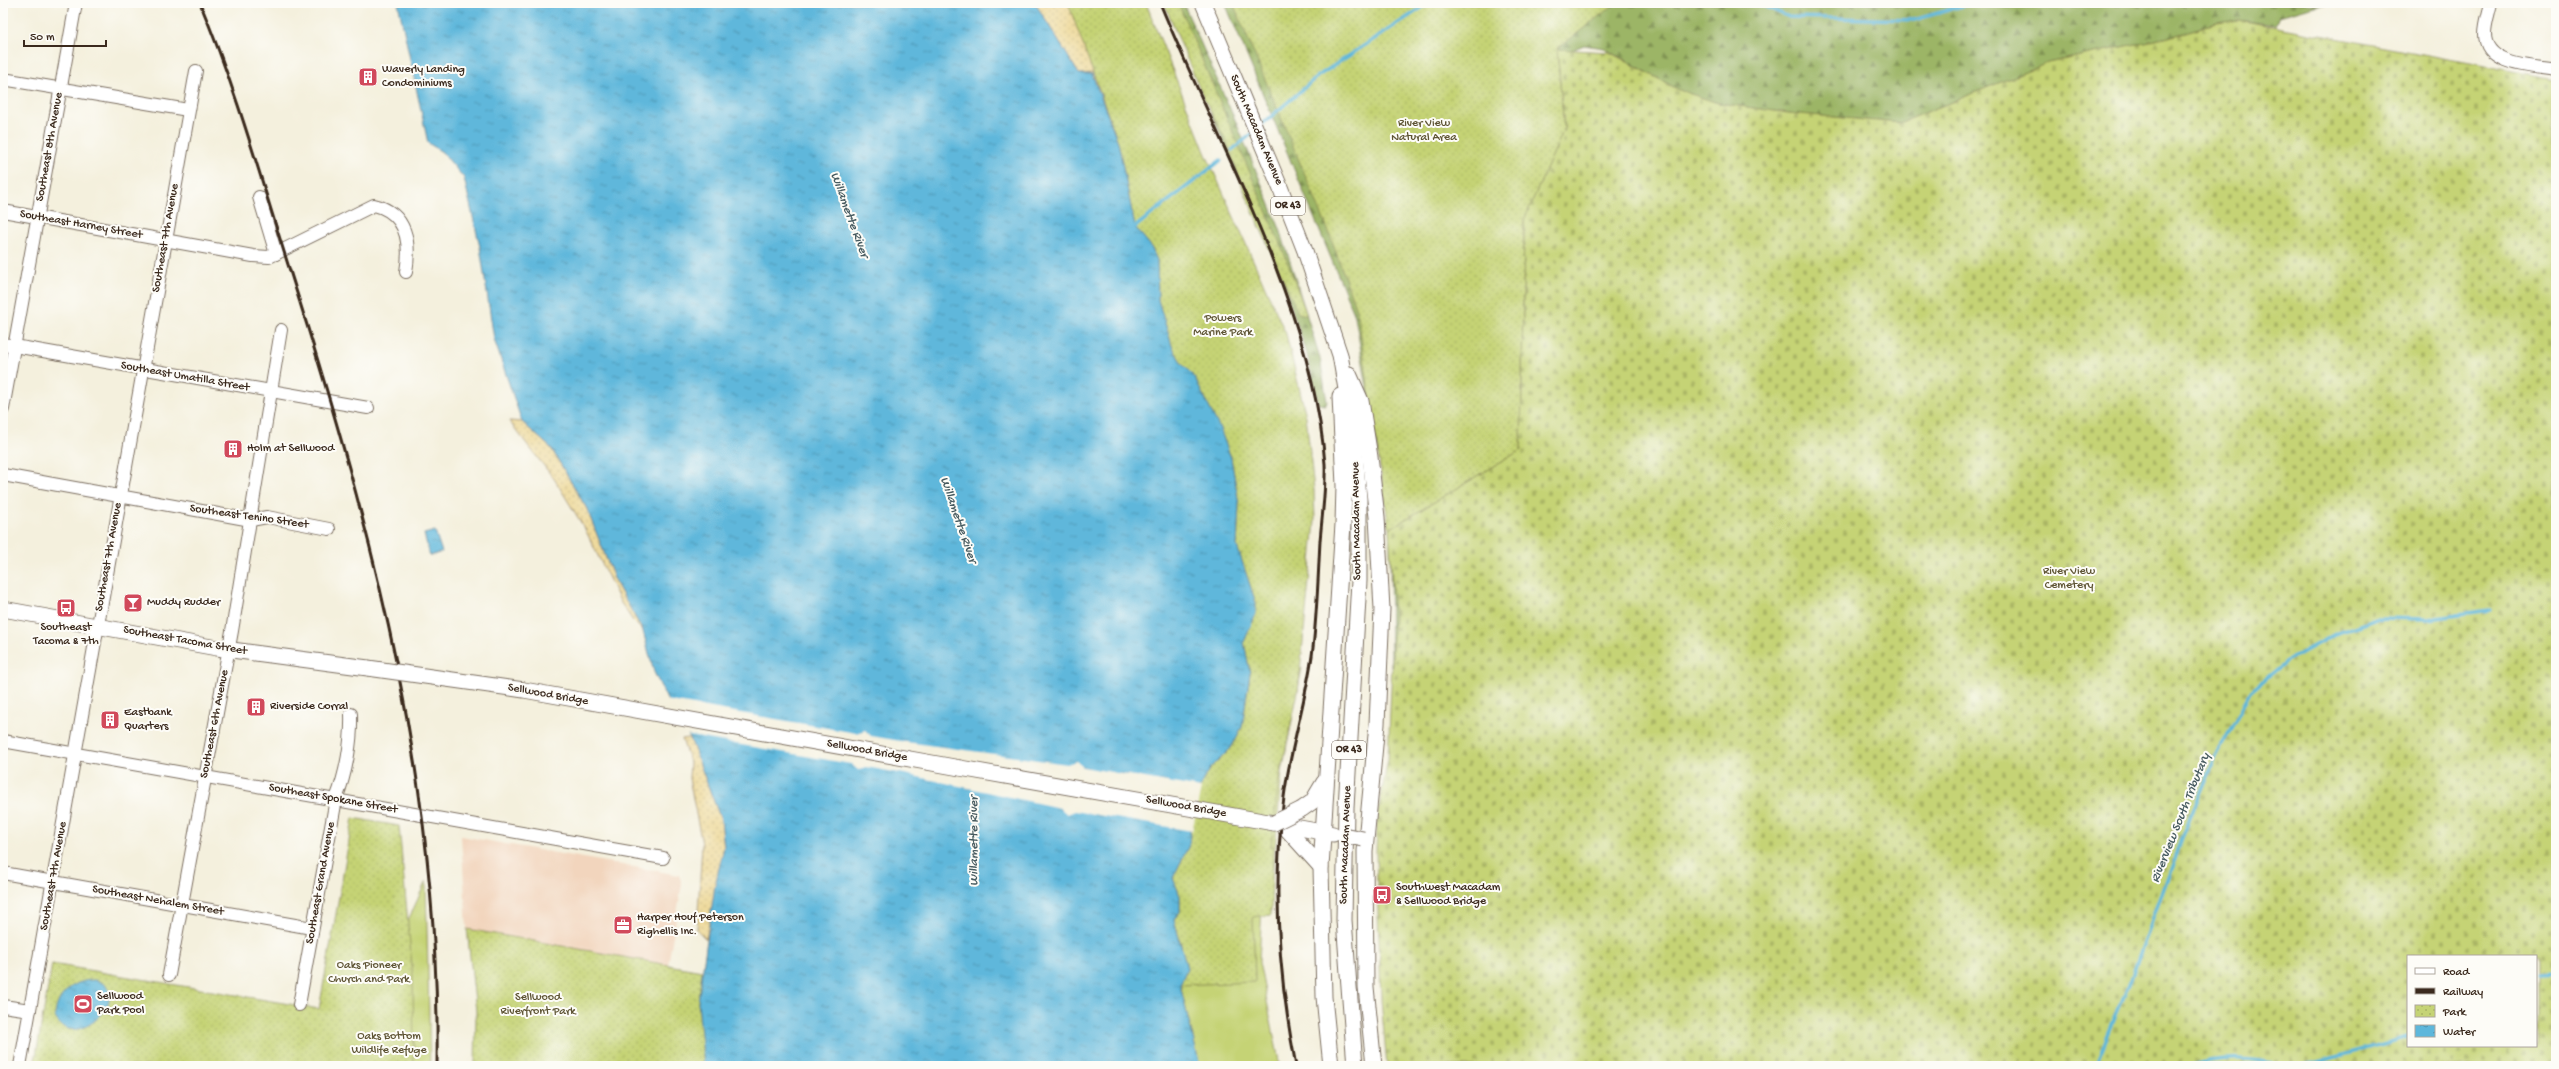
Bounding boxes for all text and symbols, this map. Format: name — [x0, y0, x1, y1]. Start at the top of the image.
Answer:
scale bar — [24, 22, 106, 48]
text: 50 m — [30, 31, 55, 45]
place label: Waverly Landing Condominiums — [382, 63, 465, 91]
building icon: Waverly Landing Condominiums — [357, 66, 379, 88]
street label: South Macadam Avenue — [1226, 73, 1286, 188]
street label: Southeast 8th Avenue — [34, 91, 67, 203]
park label: River View Natural Area — [1391, 117, 1457, 145]
water label: Willamette River — [827, 170, 872, 262]
street label: Southeast 7th Avenue — [150, 182, 183, 294]
road number: OR 43 — [1271, 197, 1305, 215]
street label: Southeast Harney Street — [19, 207, 144, 243]
park label: Powers Marine Park — [1193, 312, 1254, 340]
street label: Southeast Umatilla Street — [120, 359, 251, 395]
building icon: Holm at Sellwood — [222, 438, 244, 460]
place label: Holm at Sellwood — [247, 442, 335, 456]
street label: South Macadam Avenue — [1349, 461, 1365, 580]
water label: Willamette River — [936, 475, 980, 567]
street label: Southeast 7th Avenue — [93, 501, 126, 613]
street label: Southeast Tenino Street — [189, 502, 310, 532]
park label: River View Cemetery — [2043, 565, 2096, 593]
bar icon: Muddy Rudder — [122, 592, 144, 614]
place label: Muddy Rudder — [147, 596, 222, 610]
bus stop icon: Southeast Tacoma & 7th — [55, 597, 77, 619]
place label: Southeast Tacoma & 7th — [32, 621, 99, 649]
street label: Southeast Tacoma Street — [122, 623, 249, 659]
street label: Southeast 6th Avenue — [198, 668, 233, 779]
street label: Sellwood Bridge — [507, 681, 590, 709]
building icon: Riverside Corral — [245, 696, 267, 718]
place label: Riverside Corral — [270, 700, 349, 714]
place label: Eastbank Quarters — [124, 706, 173, 734]
building icon: Eastbank Quarters — [99, 709, 121, 731]
street label: Sellwood Bridge — [826, 737, 909, 765]
road number: OR 43 — [1332, 741, 1366, 759]
water label: Riverview South Tributary — [2148, 750, 2214, 885]
street label: Southeast Spokane Street — [268, 781, 399, 817]
street label: South Macadam Avenue — [1337, 785, 1355, 904]
street label: Sellwood Bridge — [1145, 793, 1228, 821]
water label: Willamette River — [967, 794, 982, 886]
street label: Southeast 7th Avenue — [38, 820, 71, 932]
street label: Southeast Grand Avenue — [303, 820, 339, 945]
place label: Southwest Macadam & Sellwood Bridge — [1396, 881, 1501, 909]
street label: Southeast Nehalem Street — [91, 883, 226, 920]
bus stop icon: Southwest Macadam & Sellwood Bridge — [1371, 884, 1393, 906]
place label: Harper Houf Peterson Righellis Inc. — [637, 911, 744, 939]
office icon: Harper Houf Peterson Righellis Inc. — [612, 914, 634, 936]
legend — [2407, 955, 2537, 1047]
park label: Oaks Pioneer Church and Park — [328, 959, 411, 987]
text: Road — [2443, 966, 2470, 980]
text: Railway — [2443, 986, 2483, 1000]
place label: Sellwood Park Pool — [96, 990, 145, 1018]
park label: Sellwood Riverfront Park — [500, 991, 577, 1019]
sports icon: Sellwood Park Pool — [72, 993, 94, 1015]
text: Park — [2442, 1006, 2468, 1020]
text: Water — [2443, 1026, 2477, 1040]
park label: Oaks Bottom Wildlife Refuge — [351, 1030, 427, 1058]

